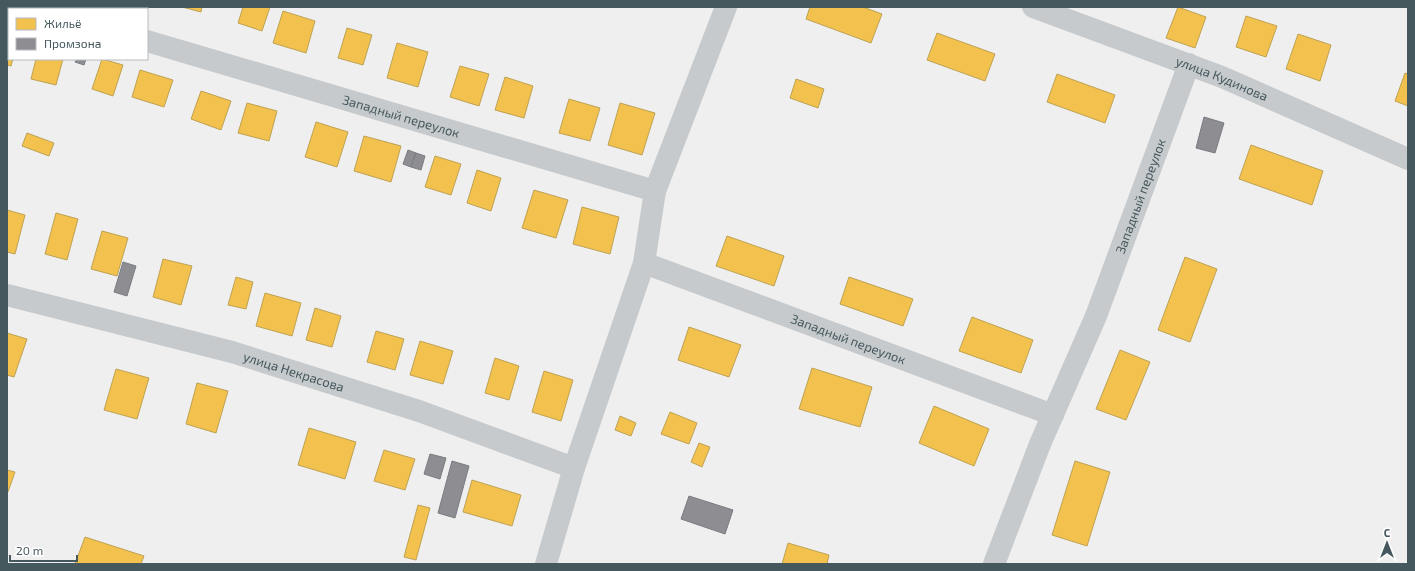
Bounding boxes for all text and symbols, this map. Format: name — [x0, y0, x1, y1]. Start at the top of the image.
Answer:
legend — [8, 8, 148, 60]
text: Жильё — [44, 16, 81, 30]
text: Промзона — [44, 36, 101, 50]
street label: улица Кудинова — [1174, 53, 1270, 104]
street label: Западный переулок — [341, 91, 462, 141]
street label: Западный переулок — [1112, 136, 1169, 256]
street label: Западный переулок — [789, 310, 908, 368]
street label: улица Некрасова — [241, 348, 346, 395]
north arrow — [1367, 523, 1407, 563]
text: С — [1384, 526, 1391, 539]
scale bar — [10, 537, 77, 563]
text: 20 m — [16, 543, 43, 557]

